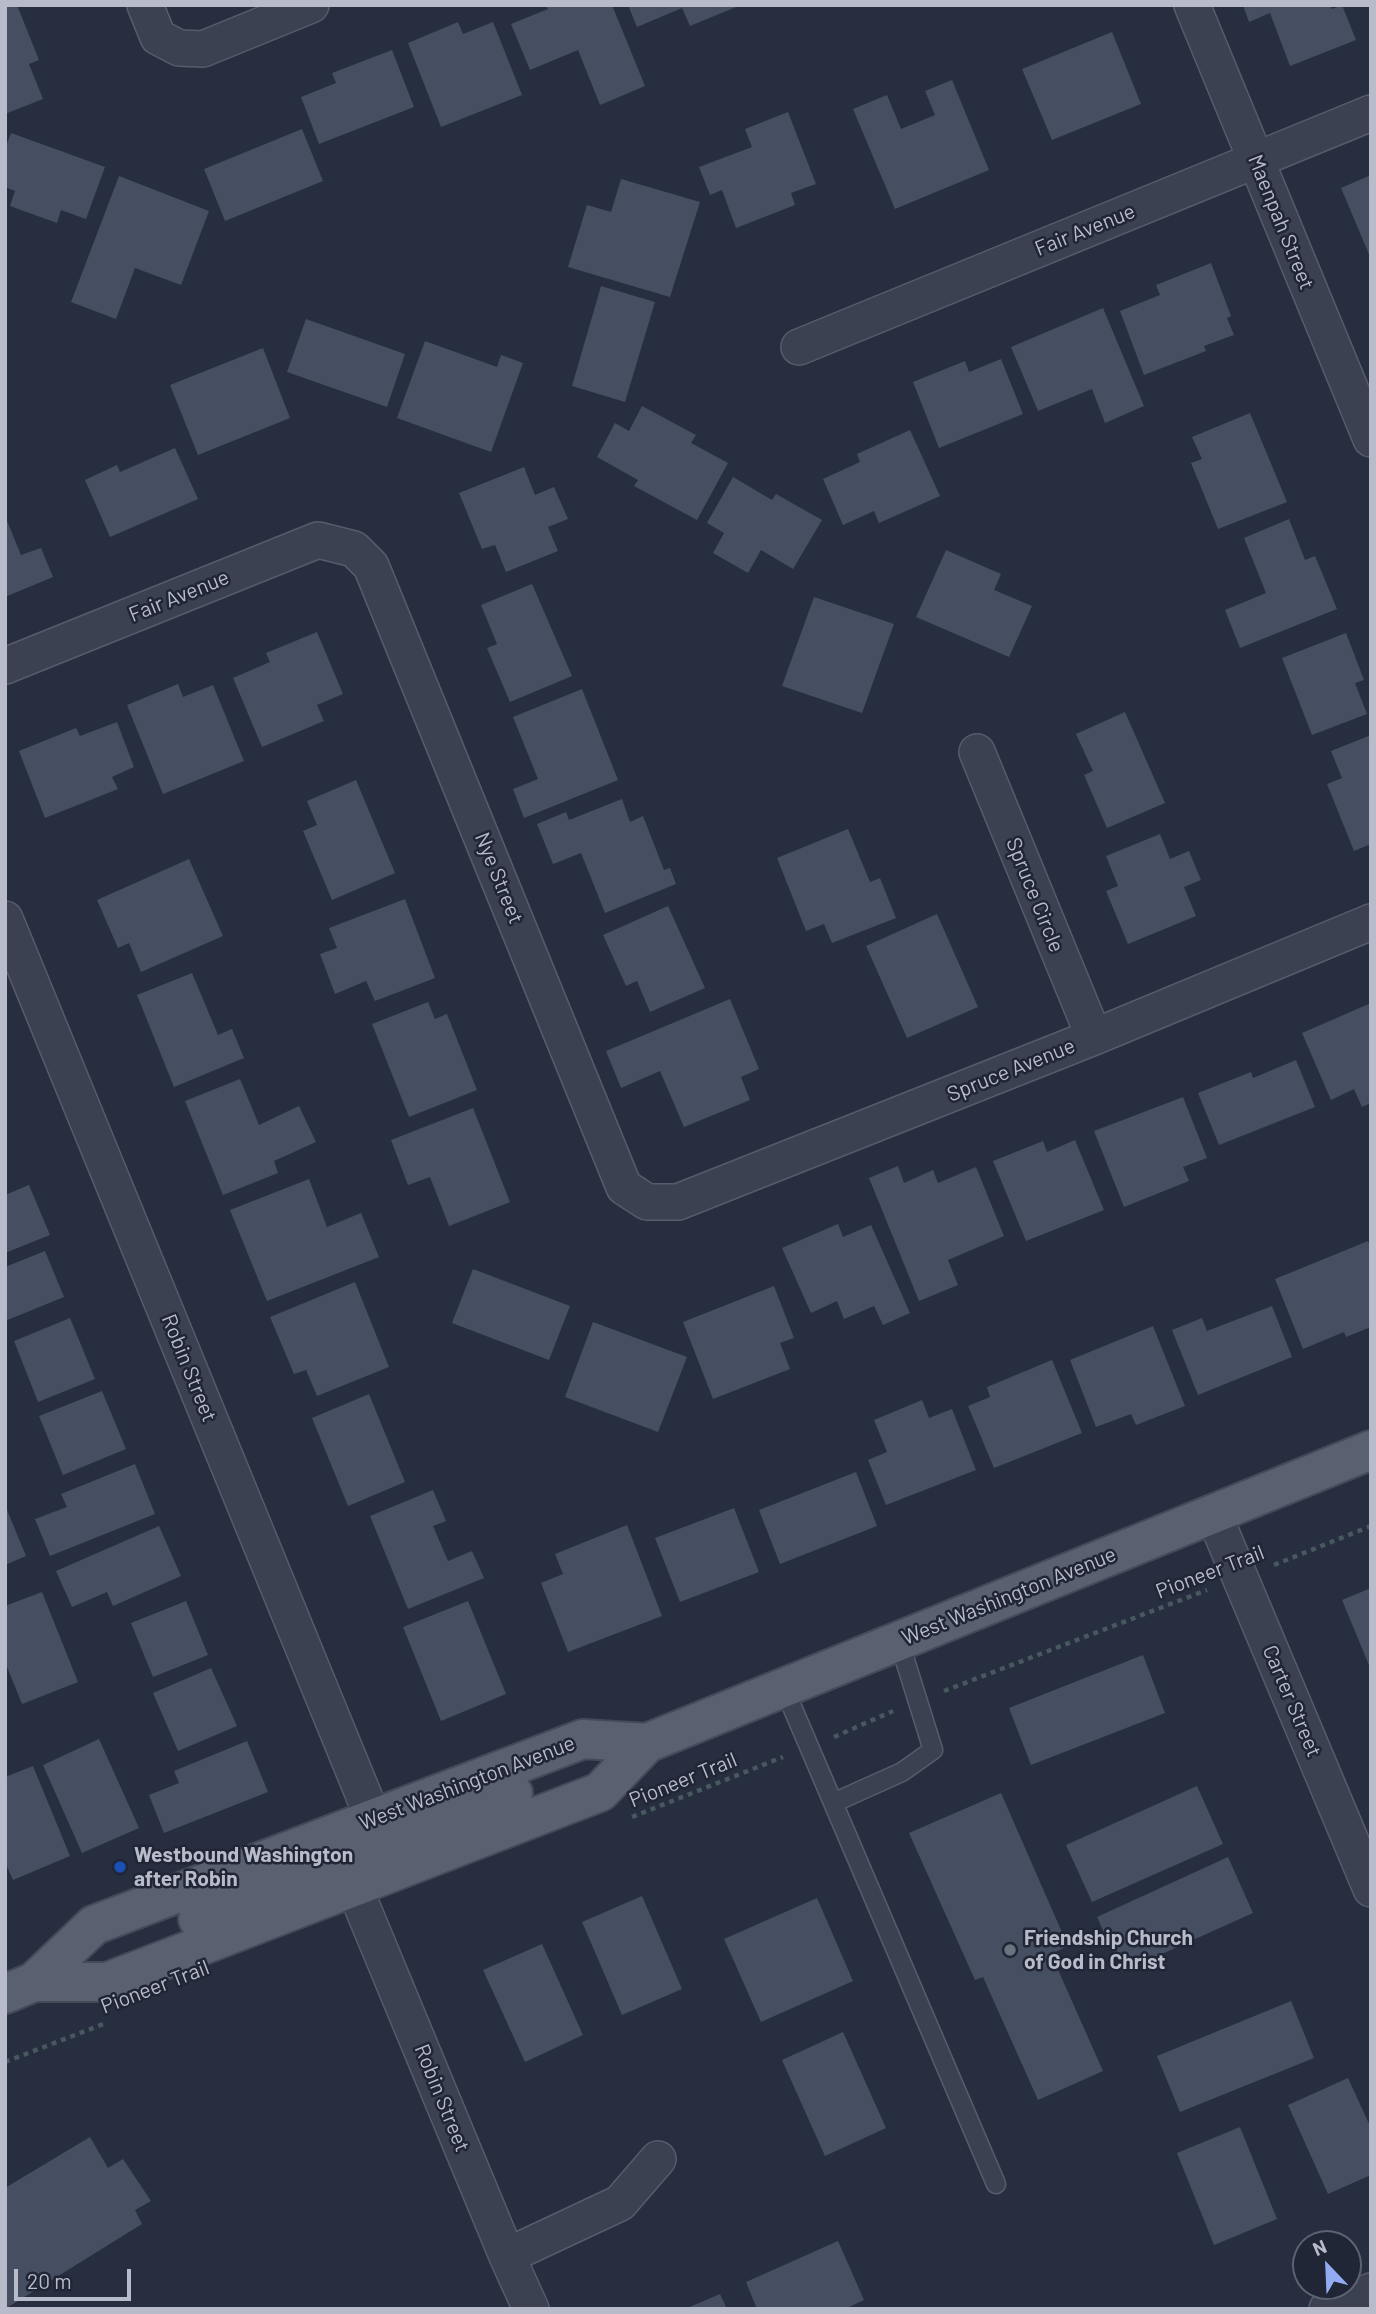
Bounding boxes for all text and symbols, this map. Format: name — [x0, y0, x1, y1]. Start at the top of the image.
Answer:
street label: Maenpah Street — [1242, 151, 1320, 293]
street label: Fair Avenue — [1031, 198, 1139, 262]
street label: Fair Avenue — [125, 564, 233, 628]
street label: Nye Street — [469, 829, 529, 927]
street label: Spruce Circle — [1001, 834, 1069, 956]
street label: Spruce Avenue — [943, 1033, 1079, 1107]
street label: Robin Street — [156, 1310, 222, 1426]
street label: Pioneer Trail — [1152, 1540, 1268, 1604]
street label: West Washington Avenue — [898, 1541, 1120, 1651]
street label: Carter Street — [1257, 1641, 1327, 1761]
street label: West Washington Avenue — [356, 1730, 578, 1836]
street label: Pioneer Trail — [625, 1747, 741, 1813]
place label: Westbound Washington after Robin — [134, 1842, 353, 1892]
marker: Westbound Washington after Robin — [112, 1859, 128, 1875]
place label: Friendship Church of God in Christ — [1024, 1925, 1193, 1975]
marker: Friendship Church of God in Christ — [1002, 1942, 1018, 1958]
street label: Pioneer Trail — [97, 1955, 213, 2019]
street label: Robin Street — [409, 2040, 475, 2156]
north arrow — [1292, 2230, 1362, 2300]
text: N — [1309, 2234, 1330, 2260]
scale bar — [18, 2254, 135, 2298]
text: 20 m — [27, 2268, 72, 2293]

